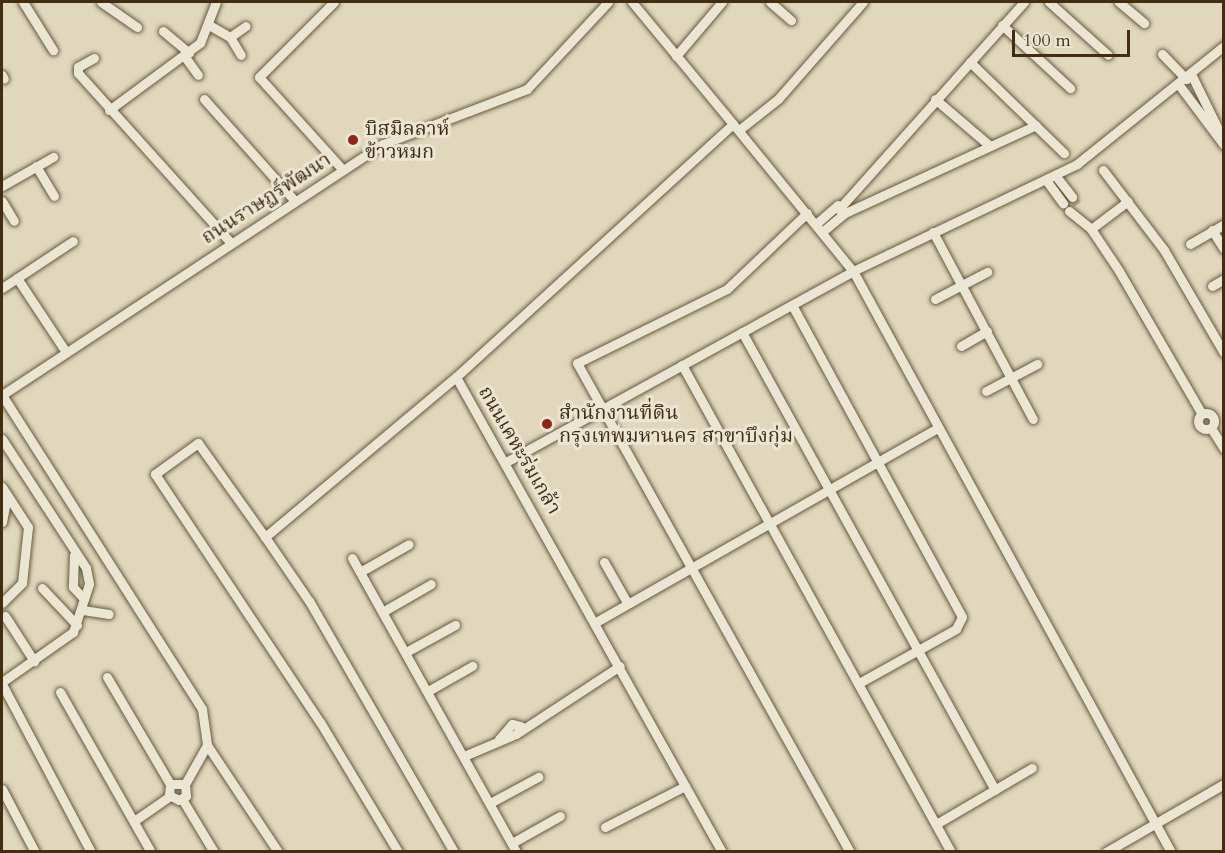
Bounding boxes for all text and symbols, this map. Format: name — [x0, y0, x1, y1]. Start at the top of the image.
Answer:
scale bar — [1015, 18, 1134, 56]
text: 100 m — [1023, 28, 1071, 53]
place label: บิสมิลลาห์ ข้าวหมก — [365, 116, 449, 163]
marker: บิสมิลลาห์ ข้าวหมก — [346, 133, 360, 147]
street label: ถนนราษฏร์พัฒนา — [197, 147, 335, 249]
street label: ถนนเคหะร่มเกล้า — [474, 382, 566, 518]
place label: สำนักงานที่ดิน กรุงเทพมหานคร สาขาบึงกุ่ม — [559, 400, 793, 447]
marker: สำนักงานที่ดิน กรุงเทพมหานคร สาขาบึงกุ่ม — [540, 417, 554, 431]

